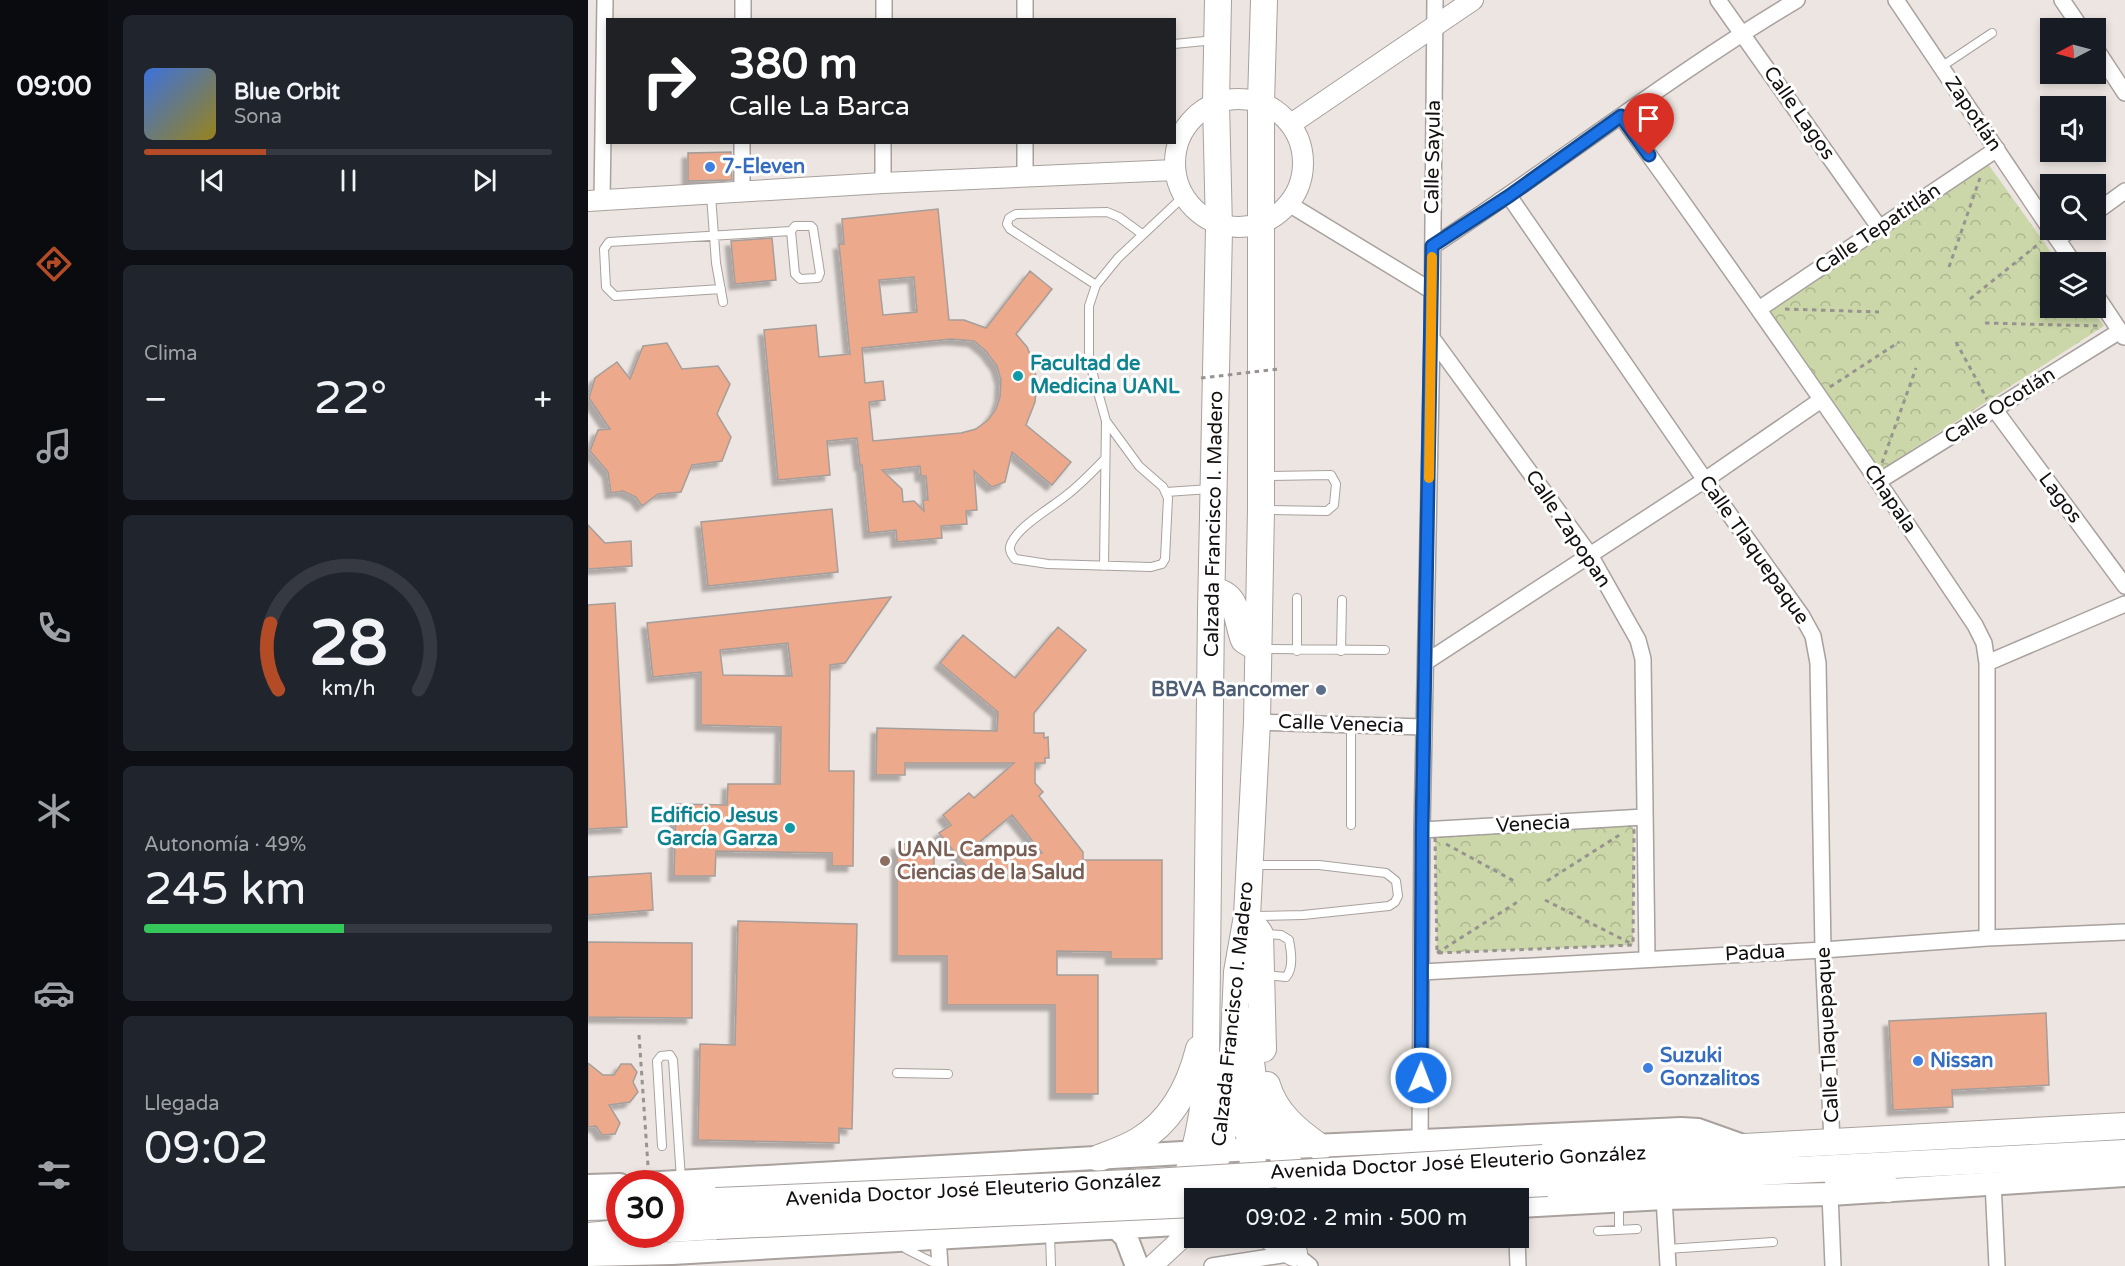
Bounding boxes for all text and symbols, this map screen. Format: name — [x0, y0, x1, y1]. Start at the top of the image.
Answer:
north arrow — [2040, 18, 2106, 84]
map controls — [2040, 18, 2106, 318]
text: 380 m — [729, 39, 858, 90]
icon: right — [630, 42, 708, 120]
street label: Calle Lagos — [1758, 62, 1840, 164]
text: 09:00 — [17, 70, 91, 103]
street label: Zapotlán — [1939, 72, 2007, 156]
text: Blue Orbit — [234, 79, 340, 105]
text: Calle La Barca — [729, 90, 910, 123]
pin — [1623, 93, 1674, 155]
button: sound — [2040, 96, 2106, 162]
street label: Calle Sayula — [1420, 100, 1446, 214]
icon: arrive — [1632, 102, 1665, 135]
text: Sona — [234, 105, 282, 129]
place label: 7-Eleven — [722, 155, 805, 179]
marker: 7-Eleven — [703, 160, 717, 174]
icon: previous — [196, 164, 229, 197]
icon: pause — [332, 164, 365, 197]
icon: next — [468, 164, 501, 197]
button: search — [2040, 174, 2106, 240]
street label: Calle Tepatitlán — [1811, 178, 1945, 280]
icon: directions — [33, 243, 75, 285]
button: layers — [2040, 252, 2106, 318]
text: Clima — [144, 342, 197, 366]
place label: Facultad de Medicina UANL — [1030, 352, 1180, 399]
street label: Calle Ocotlán — [1940, 362, 2060, 450]
marker: Facultad de Medicina UANL — [1011, 369, 1025, 383]
text: 22° — [314, 372, 387, 426]
text: − — [144, 380, 168, 419]
text: + — [533, 380, 552, 419]
street label: Calzada Francisco I. Madero — [1200, 391, 1228, 657]
icon: music — [33, 425, 75, 467]
street label: Chapala — [1858, 460, 1922, 538]
street label: Calle Zapopan — [1520, 466, 1616, 592]
street label: Lagos — [2033, 468, 2087, 528]
street label: Calle Tlaquepaque — [1694, 471, 1814, 629]
icon: phone — [33, 607, 75, 649]
text: 28 — [309, 607, 387, 682]
text: km/h — [321, 675, 375, 701]
place label: BBVA Bancomer — [1151, 678, 1309, 702]
marker: BBVA Bancomer — [1314, 683, 1328, 697]
street label: Calle Venecia — [1278, 710, 1404, 738]
icon: climate — [33, 790, 75, 832]
place label: Edificio Jesus García Garza — [650, 804, 778, 851]
street label: Venecia — [1495, 810, 1571, 838]
marker: Edificio Jesus García Garza — [783, 821, 797, 835]
text: Autonomía · 49% — [144, 833, 306, 857]
place label: UANL Campus Ciencias de la Salud — [897, 838, 1085, 885]
marker: UANL Campus Ciencias de la Salud — [878, 854, 892, 868]
text: 245 km — [144, 863, 306, 917]
street label: Calzada Francisco I. Madero — [1207, 880, 1259, 1148]
street label: Padua — [1724, 939, 1786, 967]
street label: Calle Tlaquepaque — [1811, 946, 1845, 1124]
icon: car — [33, 972, 75, 1014]
place label: Suzuki Gonzalitos — [1660, 1044, 1760, 1091]
position arrow — [1389, 1046, 1453, 1110]
place label: Nissan — [1930, 1049, 1993, 1073]
marker: Nissan — [1911, 1054, 1925, 1068]
marker: Suzuki Gonzalitos — [1641, 1061, 1655, 1075]
text: Llegada — [144, 1092, 220, 1116]
text: 09:02 — [144, 1122, 269, 1176]
street label: Avenida Doctor José Eleuterio González — [1269, 1141, 1647, 1185]
icon: filters — [33, 1154, 75, 1196]
street label: Avenida Doctor José Eleuterio González — [784, 1168, 1162, 1212]
speed limit sign: 30 — [606, 1170, 684, 1248]
text: 09:02 · 2 min · 500 m — [1246, 1205, 1467, 1231]

